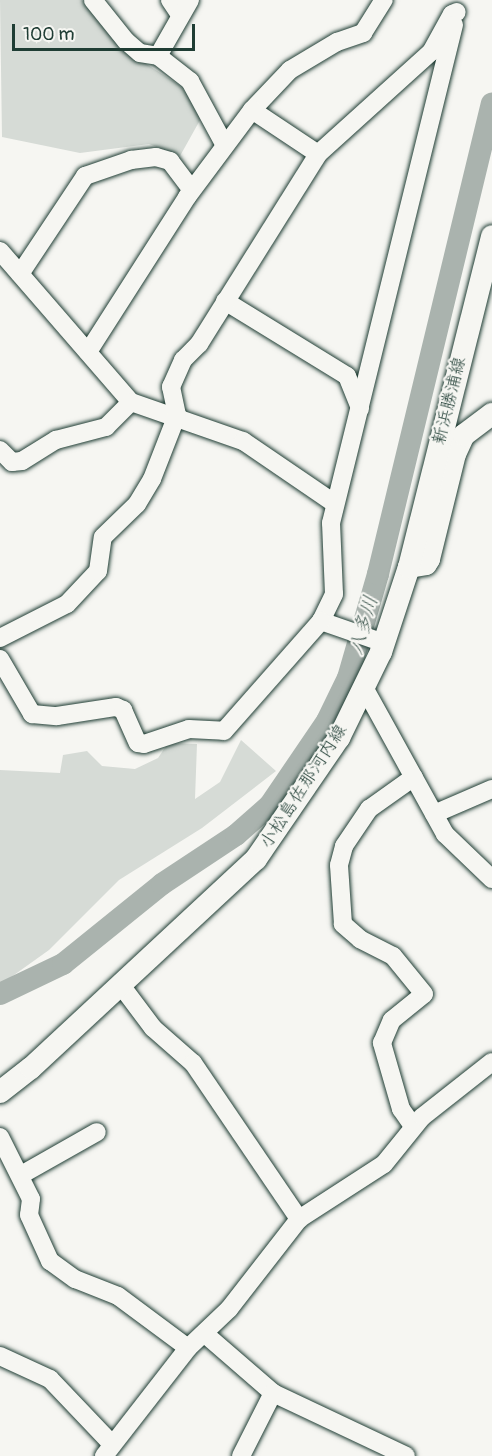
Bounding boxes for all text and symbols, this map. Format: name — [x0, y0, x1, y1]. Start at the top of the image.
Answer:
scale bar — [15, 12, 198, 50]
text: 100 m — [23, 23, 75, 46]
street label: 新浜勝浦線 — [429, 355, 471, 447]
water label: 八多川 — [343, 593, 383, 657]
street label: 小松島佐那河内線 — [256, 721, 352, 853]

